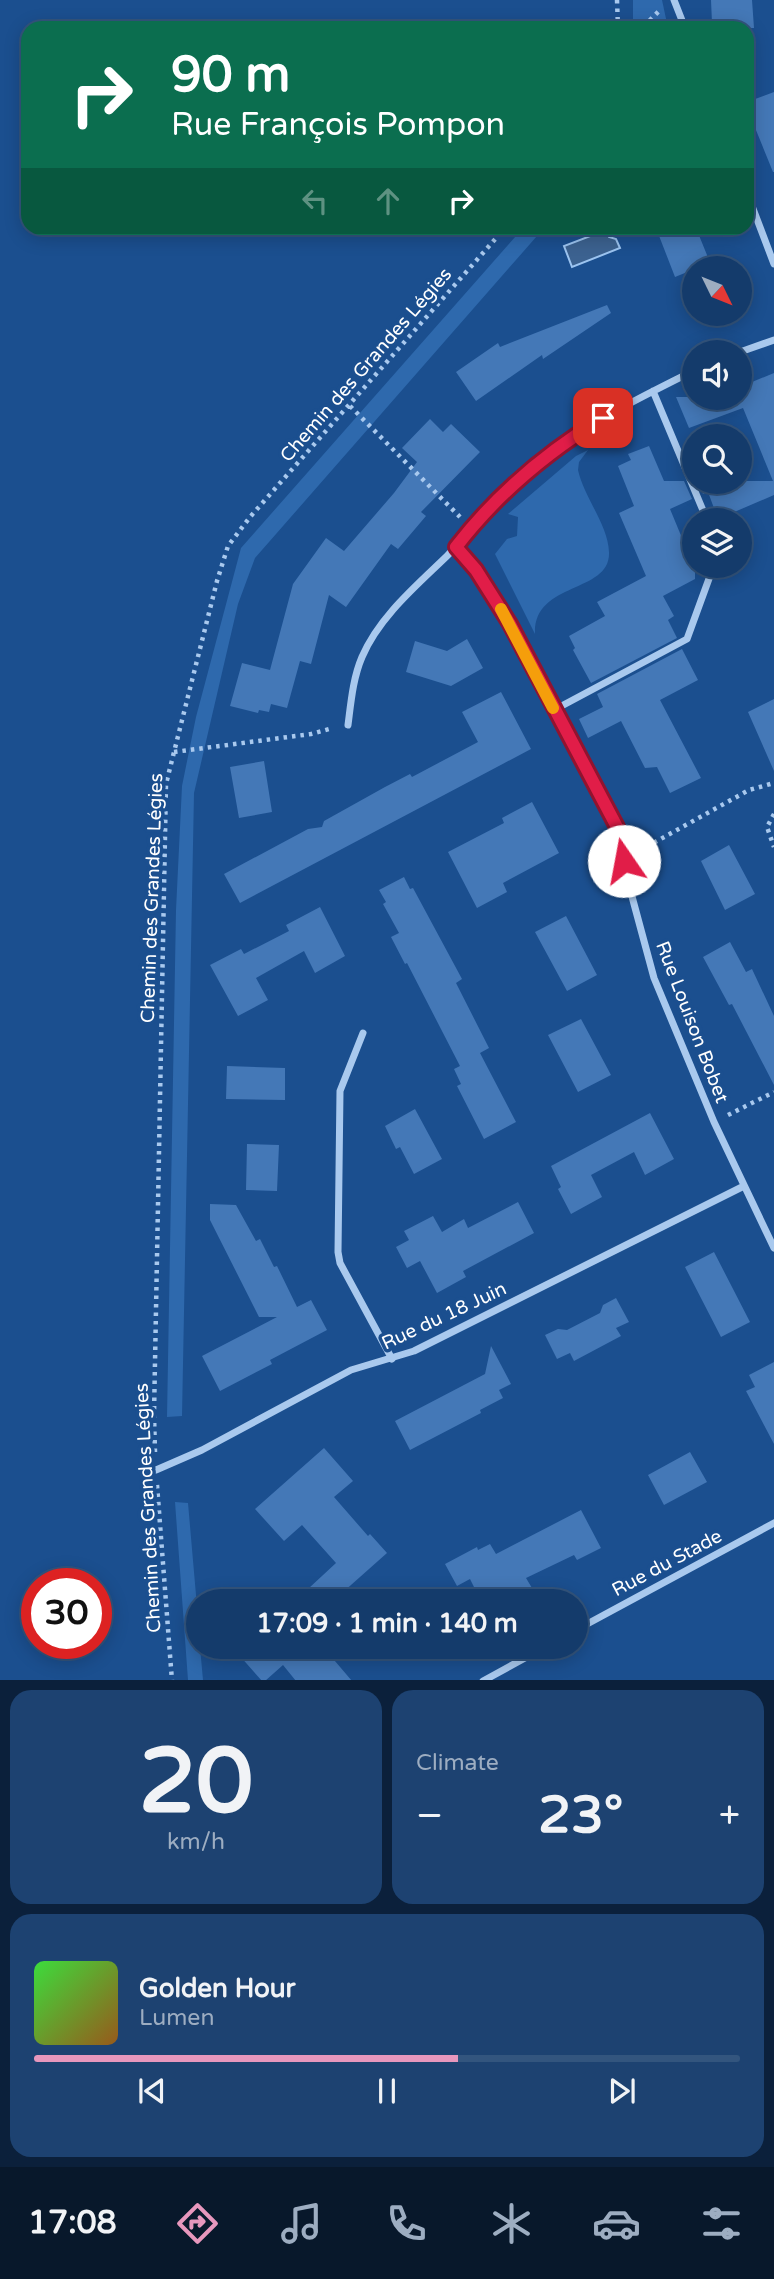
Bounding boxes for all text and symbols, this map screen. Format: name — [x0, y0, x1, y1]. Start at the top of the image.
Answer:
text: 90 m — [171, 46, 290, 105]
icon: right — [56, 49, 147, 140]
text: Rue François Pompon — [171, 106, 505, 144]
icon: left — [296, 182, 334, 220]
icon: ahead — [369, 182, 407, 220]
icon: right — [442, 182, 480, 220]
north arrow — [682, 256, 752, 326]
map controls — [682, 256, 752, 578]
street label: Chemin des Grandes Légies — [276, 263, 456, 467]
button: sound — [682, 340, 752, 410]
pin — [573, 388, 633, 448]
icon: arrive — [584, 399, 622, 437]
button: search — [682, 424, 752, 494]
button: layers — [682, 508, 752, 578]
street label: Chemin des Grandes Légies — [137, 773, 167, 1023]
position arrow — [587, 824, 661, 898]
street label: Rue Louison Bobet — [651, 938, 733, 1106]
street label: Rue du 18 Juin — [378, 1278, 510, 1354]
street label: Chemin des Grandes Légies — [130, 1383, 166, 1633]
street label: Rue du Stade — [608, 1525, 726, 1601]
speed limit sign: 30 — [21, 1568, 112, 1659]
text: 17:09 · 1 min · 140 m — [256, 1608, 518, 1639]
text: 20 — [139, 1727, 253, 1837]
text: Climate — [416, 1749, 499, 1777]
text: 23° — [538, 1784, 623, 1847]
text: − — [416, 1793, 443, 1839]
text: + — [719, 1793, 740, 1839]
text: km/h — [167, 1828, 225, 1856]
text: Golden Hour — [139, 1973, 296, 2004]
text: Lumen — [139, 2004, 214, 2032]
icon: previous — [133, 2072, 171, 2110]
icon: pause — [368, 2072, 406, 2110]
icon: next — [603, 2072, 641, 2110]
icon: directions — [173, 2199, 222, 2248]
icon: music — [277, 2199, 326, 2248]
icon: phone — [382, 2199, 431, 2248]
icon: climate — [487, 2199, 536, 2248]
icon: car — [592, 2199, 641, 2248]
icon: filters — [697, 2199, 746, 2248]
text: 17:08 — [28, 2204, 117, 2242]

